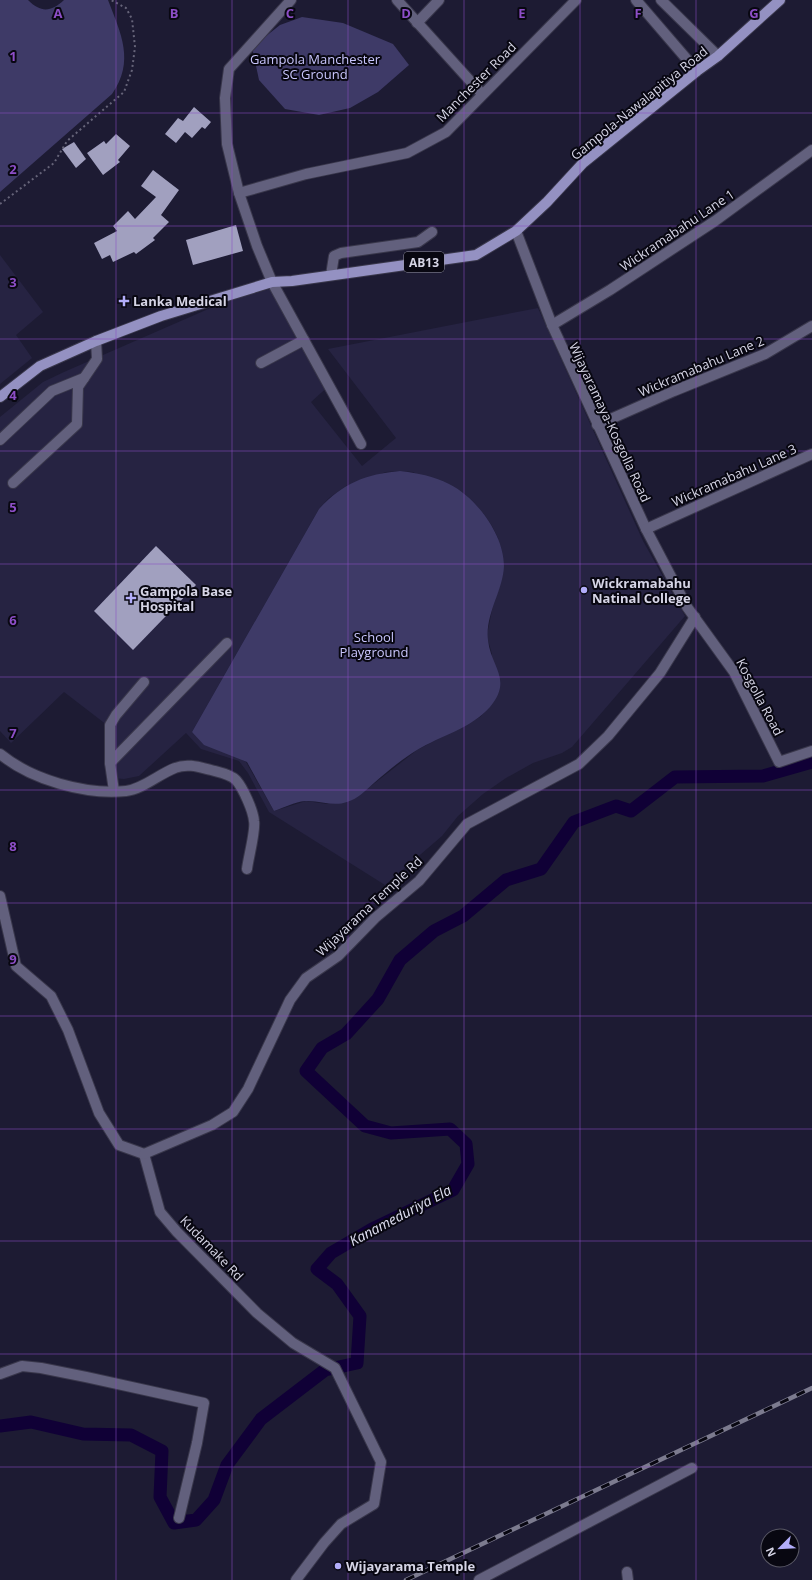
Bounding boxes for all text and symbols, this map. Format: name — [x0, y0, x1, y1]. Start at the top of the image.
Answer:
text: A — [54, 4, 63, 22]
text: B — [170, 4, 179, 22]
text: C — [286, 4, 294, 22]
text: D — [401, 4, 411, 22]
text: E — [518, 4, 526, 22]
text: F — [634, 4, 642, 22]
text: G — [749, 4, 759, 22]
street label: Manchester Road — [432, 38, 520, 126]
street label: Gampola-Nawalapitiya Road — [567, 42, 711, 164]
text: 1 — [9, 47, 17, 65]
park label: Gampola Manchester SC Ground — [250, 50, 381, 83]
text: 2 — [9, 160, 17, 178]
street label: Wickramabahu Lane 1 — [616, 185, 738, 275]
road number: AB13 — [404, 252, 444, 272]
text: 3 — [9, 273, 17, 291]
place label: Lanka Medical — [133, 292, 227, 310]
marker: Lanka Medical — [118, 295, 130, 307]
street label: Wickramabahu Lane 2 — [635, 331, 767, 401]
street label: Wijayaramaya-Kosgolla Road — [565, 339, 655, 505]
text: 4 — [9, 386, 17, 404]
street label: Wickramabahu Lane 3 — [669, 439, 799, 511]
text: 5 — [9, 498, 17, 516]
place label: Wickramabahu Natinal College — [592, 574, 691, 607]
place label: Gampola Base Hospital — [140, 582, 233, 615]
marker: Wickramabahu Natinal College — [579, 585, 589, 595]
marker: Gampola Base Hospital — [125, 592, 137, 604]
text: 6 — [9, 611, 17, 629]
park label: School Playground — [340, 628, 408, 661]
street label: Kosgolla Road — [732, 655, 788, 739]
text: 7 — [9, 724, 17, 742]
text: 8 — [9, 837, 17, 855]
street label: Wijayarama Temple Rd — [312, 852, 426, 960]
text: 9 — [9, 950, 17, 968]
water label: Kanameduriya Ela — [346, 1180, 454, 1250]
street label: Kudamake Rd — [176, 1212, 248, 1284]
north arrow — [760, 1528, 800, 1568]
text: N — [762, 1545, 779, 1559]
place label: Wijayarama Temple — [346, 1557, 476, 1575]
marker: Wijayarama Temple — [333, 1561, 343, 1571]

